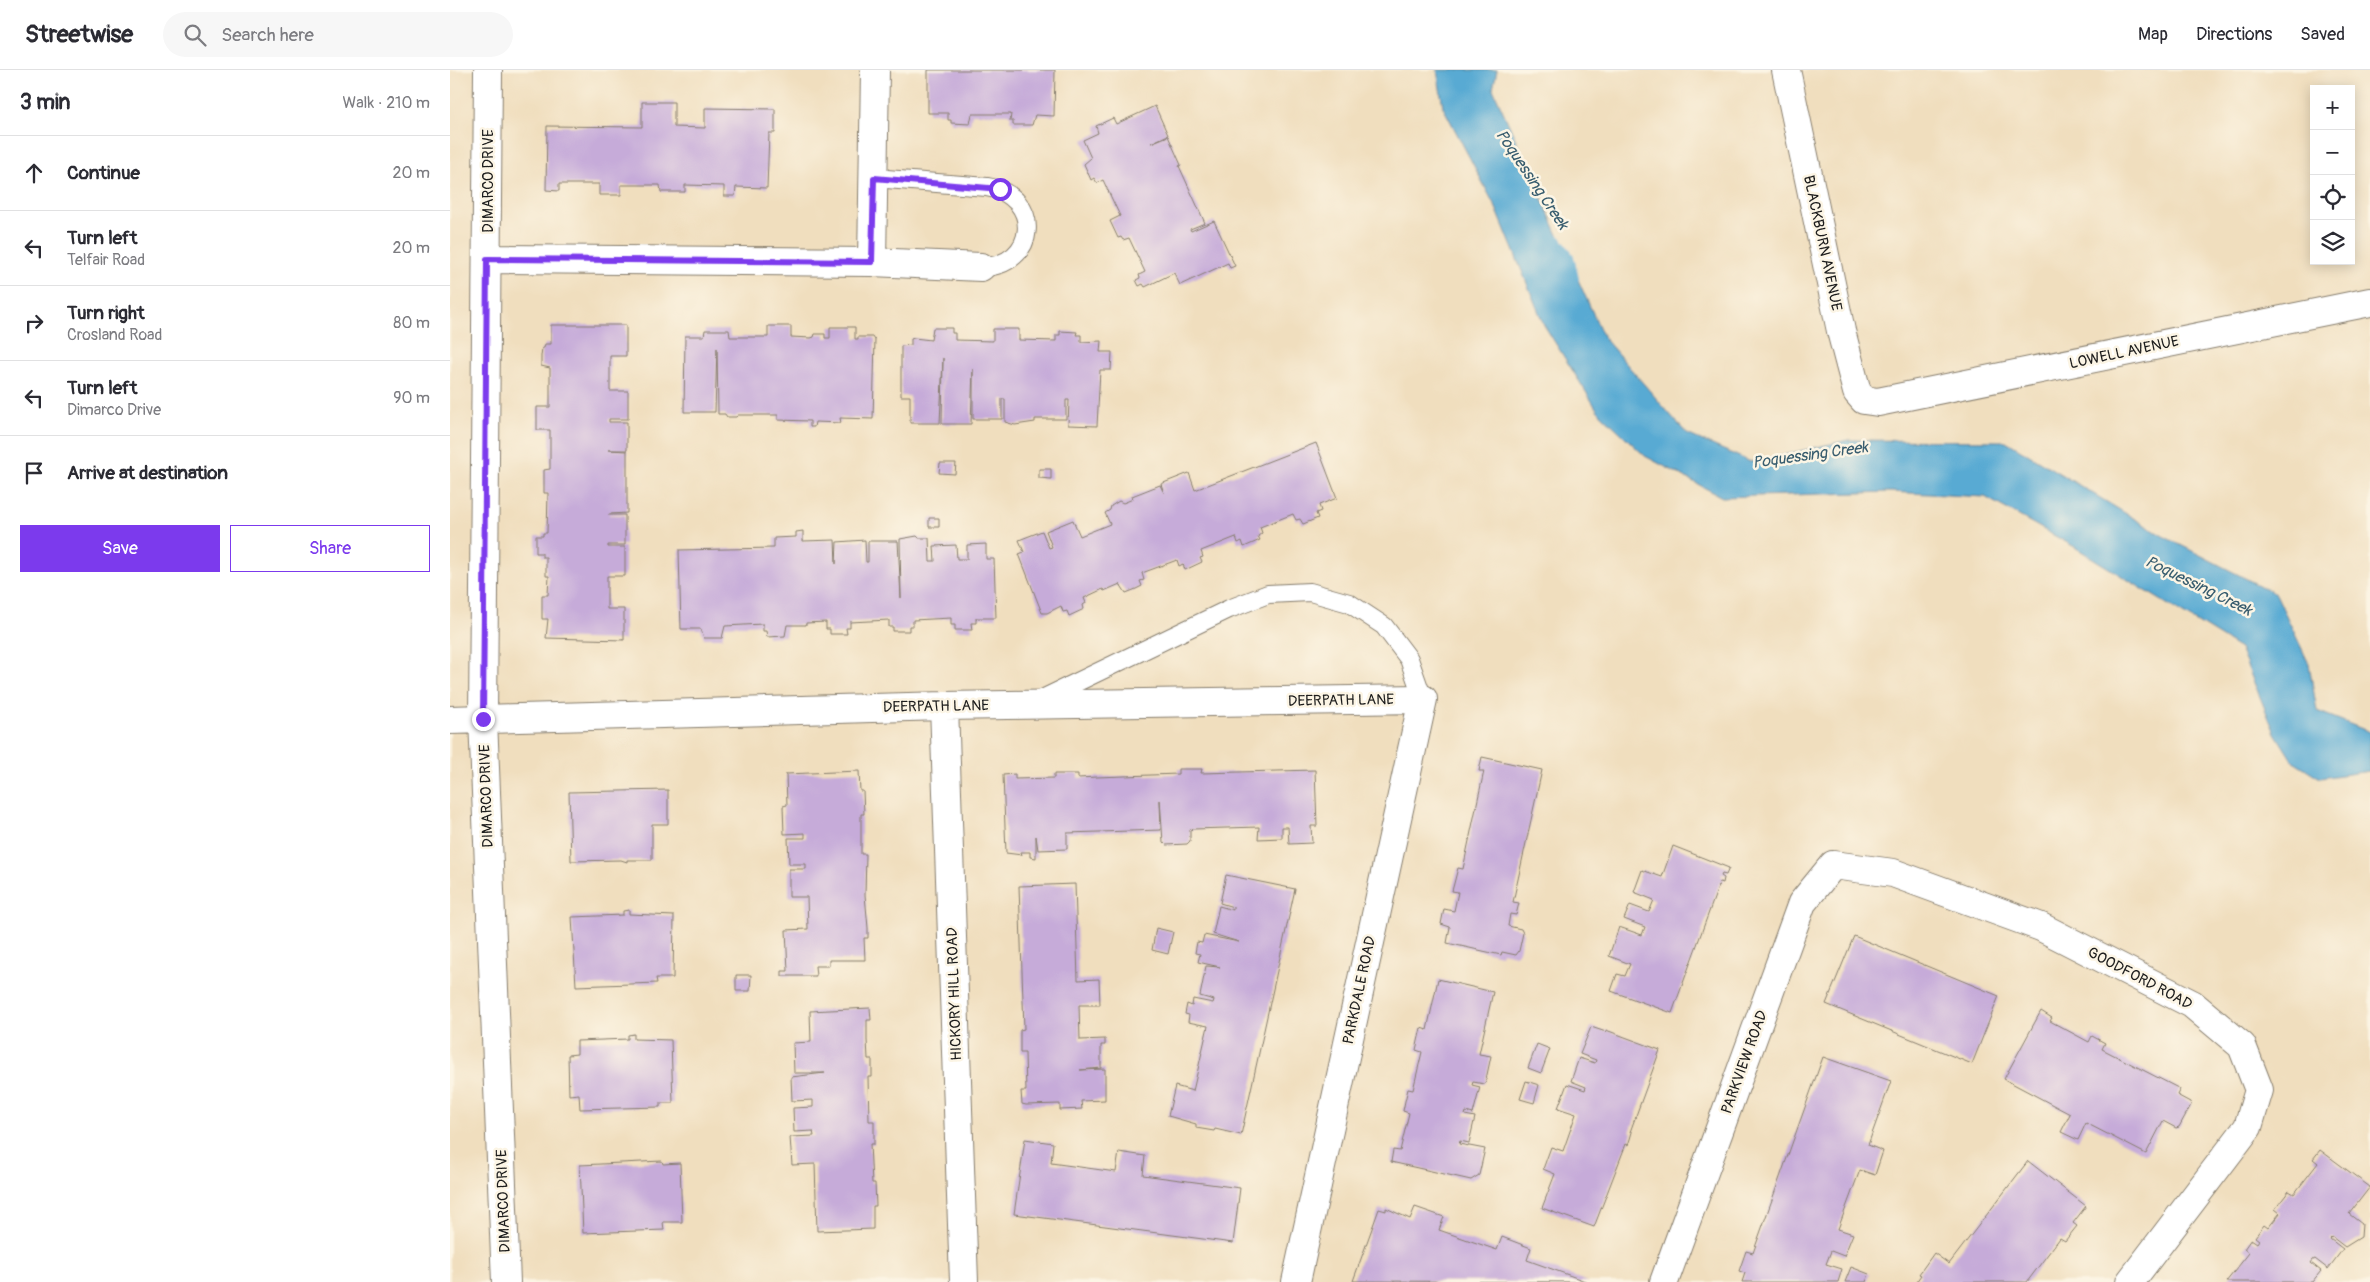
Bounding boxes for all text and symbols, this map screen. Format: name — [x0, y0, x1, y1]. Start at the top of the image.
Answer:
search box — [163, 12, 513, 57]
text: Streetwise — [25, 20, 133, 49]
icon: search — [181, 21, 209, 49]
text: Search here — [221, 23, 314, 47]
text: Map — [2138, 23, 2168, 46]
text: Directions — [2196, 23, 2272, 46]
text: Saved — [2300, 23, 2345, 46]
map controls — [2310, 85, 2355, 265]
button: + — [2310, 85, 2355, 130]
text: 3 min — [20, 89, 70, 116]
text: Walk · 210 m — [342, 93, 430, 113]
water label: Poquessing Creek — [1491, 126, 1574, 234]
street label: DIMARCO DRIVE — [479, 129, 498, 233]
button: − — [2310, 130, 2355, 175]
icon: ahead — [20, 159, 48, 187]
text: Continue — [67, 161, 140, 185]
text: 20 m — [392, 163, 430, 183]
street label: BLACKBURN AVENUE — [1799, 174, 1846, 313]
button: locate — [2310, 175, 2355, 220]
route start — [989, 178, 1012, 201]
button: layers — [2310, 220, 2355, 265]
text: Turn left — [67, 226, 137, 250]
icon: left — [20, 234, 48, 262]
text: 20 m — [392, 238, 430, 258]
text: Telfair Road — [67, 250, 145, 270]
text: Turn right — [67, 301, 145, 325]
icon: right — [20, 309, 48, 337]
text: 80 m — [393, 313, 430, 333]
text: Crosland Road — [67, 325, 162, 345]
street label: LOWELL AVENUE — [2068, 332, 2181, 373]
text: Turn left — [67, 376, 137, 400]
icon: left — [20, 384, 48, 412]
text: 90 m — [393, 388, 430, 408]
text: Dimarco Drive — [67, 400, 161, 420]
water label: Poquessing Creek — [1751, 437, 1870, 473]
icon: arrive — [20, 459, 48, 487]
text: Arrive at destination — [67, 461, 228, 485]
button: Save — [20, 525, 220, 572]
button: Share — [230, 525, 430, 572]
water label: Poquessing Creek — [2142, 551, 2256, 621]
street label: DEERPATH LANE — [1288, 690, 1394, 711]
street label: DEERPATH LANE — [883, 696, 989, 717]
route end — [472, 708, 495, 731]
street label: DIMARCO DRIVE — [475, 744, 498, 848]
street label: HICKORY HILL ROAD — [943, 927, 966, 1061]
street label: PARKDALE ROAD — [1339, 934, 1380, 1046]
street label: GOODFORD ROAD — [2084, 943, 2195, 1014]
street label: PARKVIEW ROAD — [1717, 1008, 1772, 1116]
street label: DIMARCO DRIVE — [492, 1149, 515, 1253]

